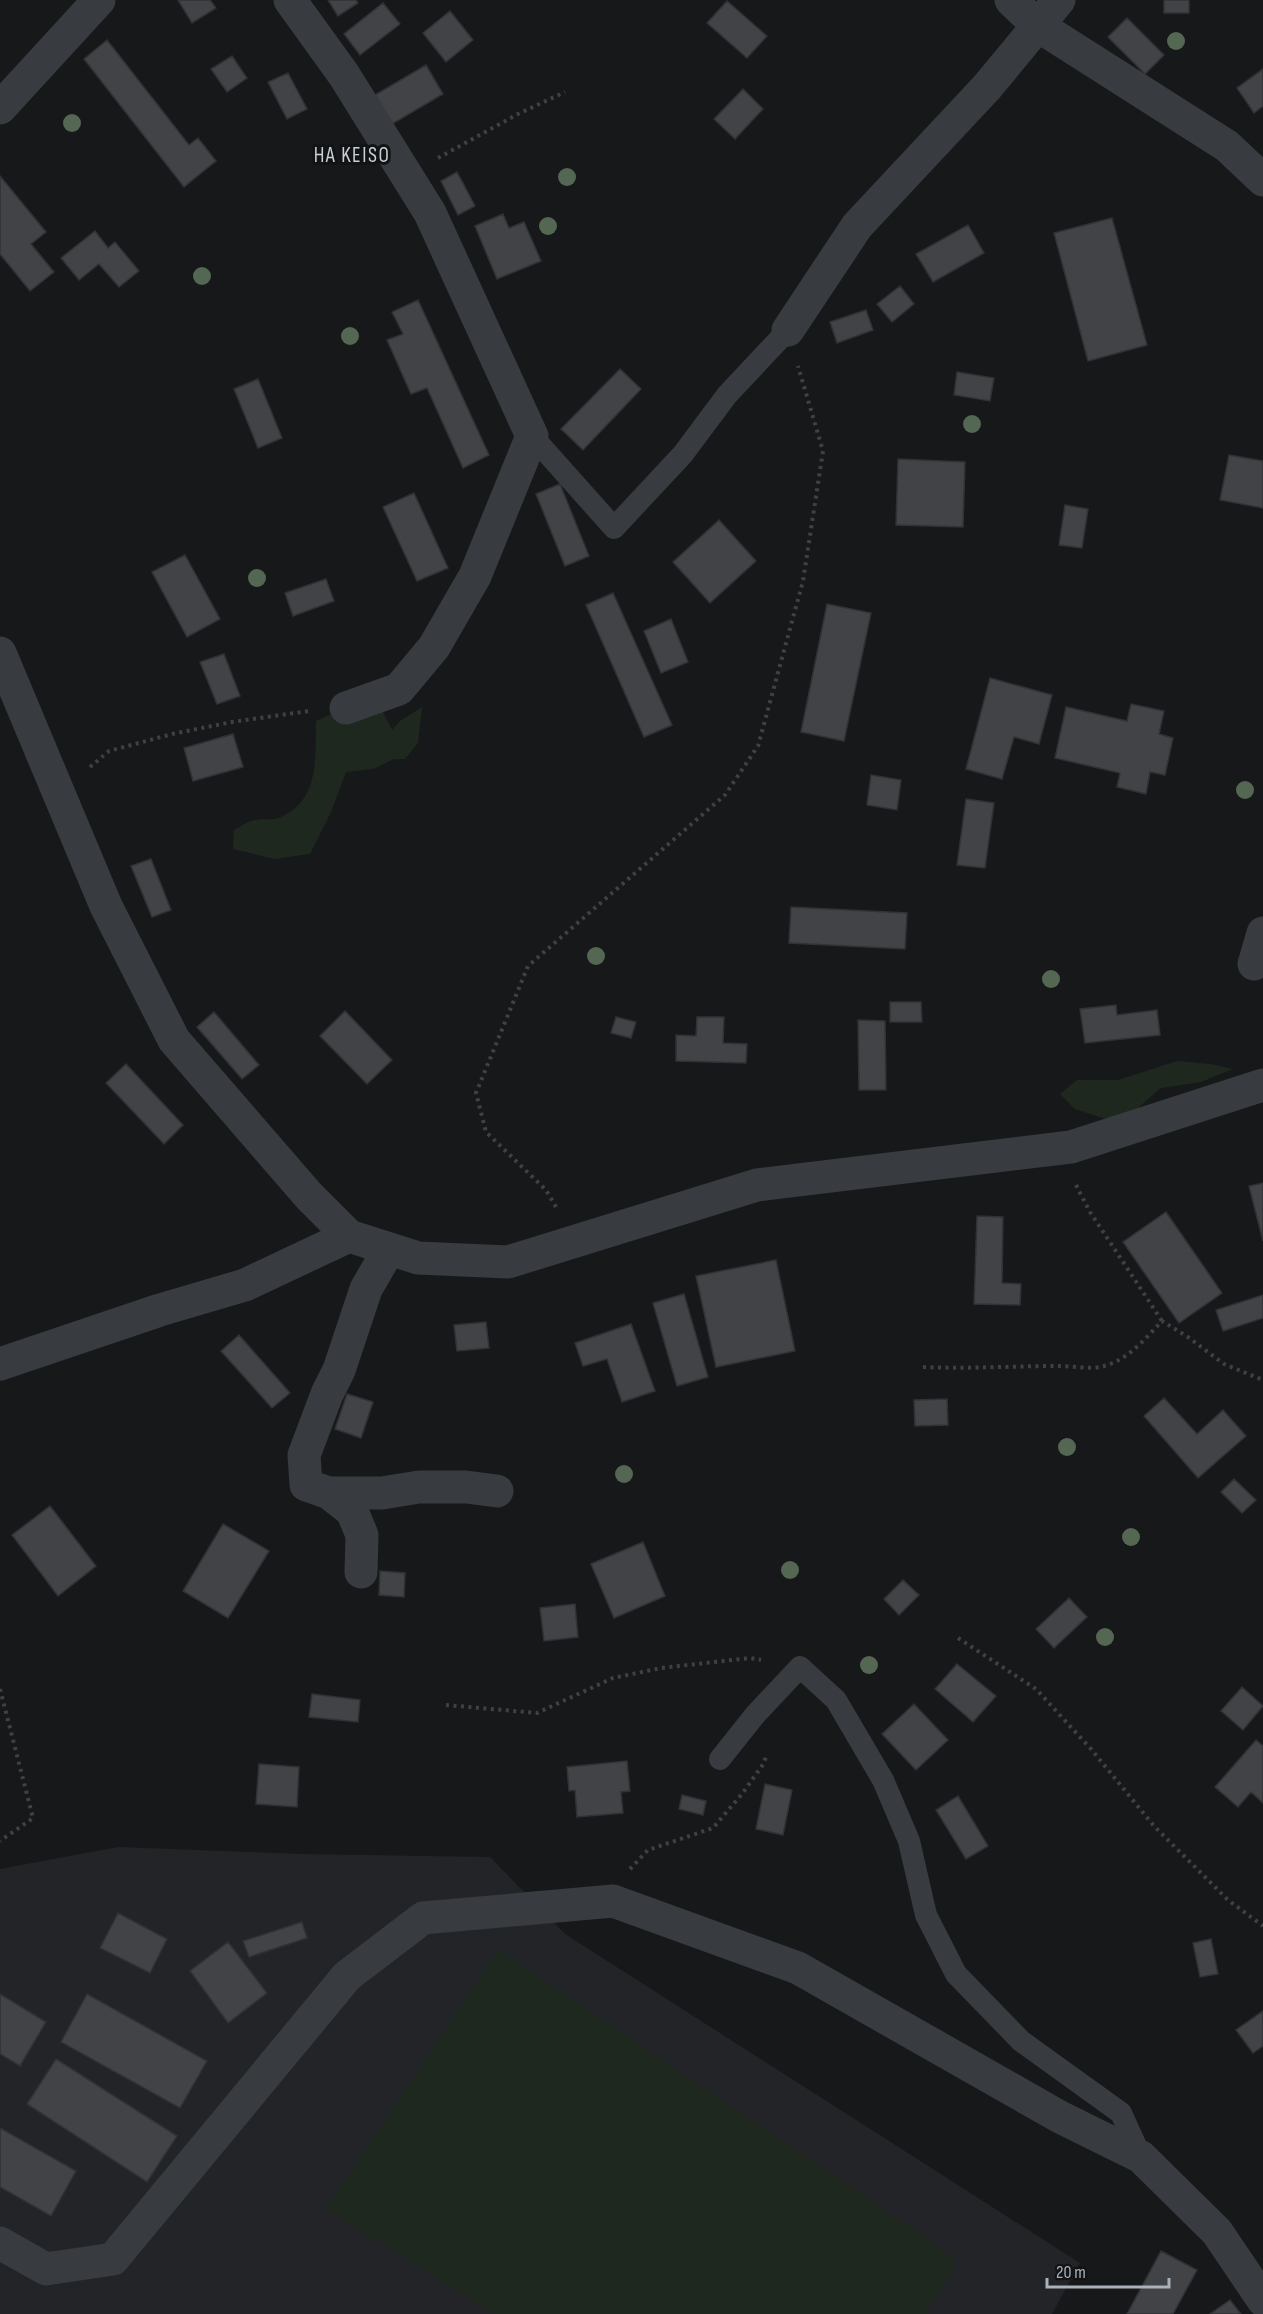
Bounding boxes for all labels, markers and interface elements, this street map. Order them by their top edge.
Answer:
district label: HA KEISO [314,143,390,168]
scale bar [1047,2251,1168,2289]
text: 20 m [1056,2262,1086,2283]

